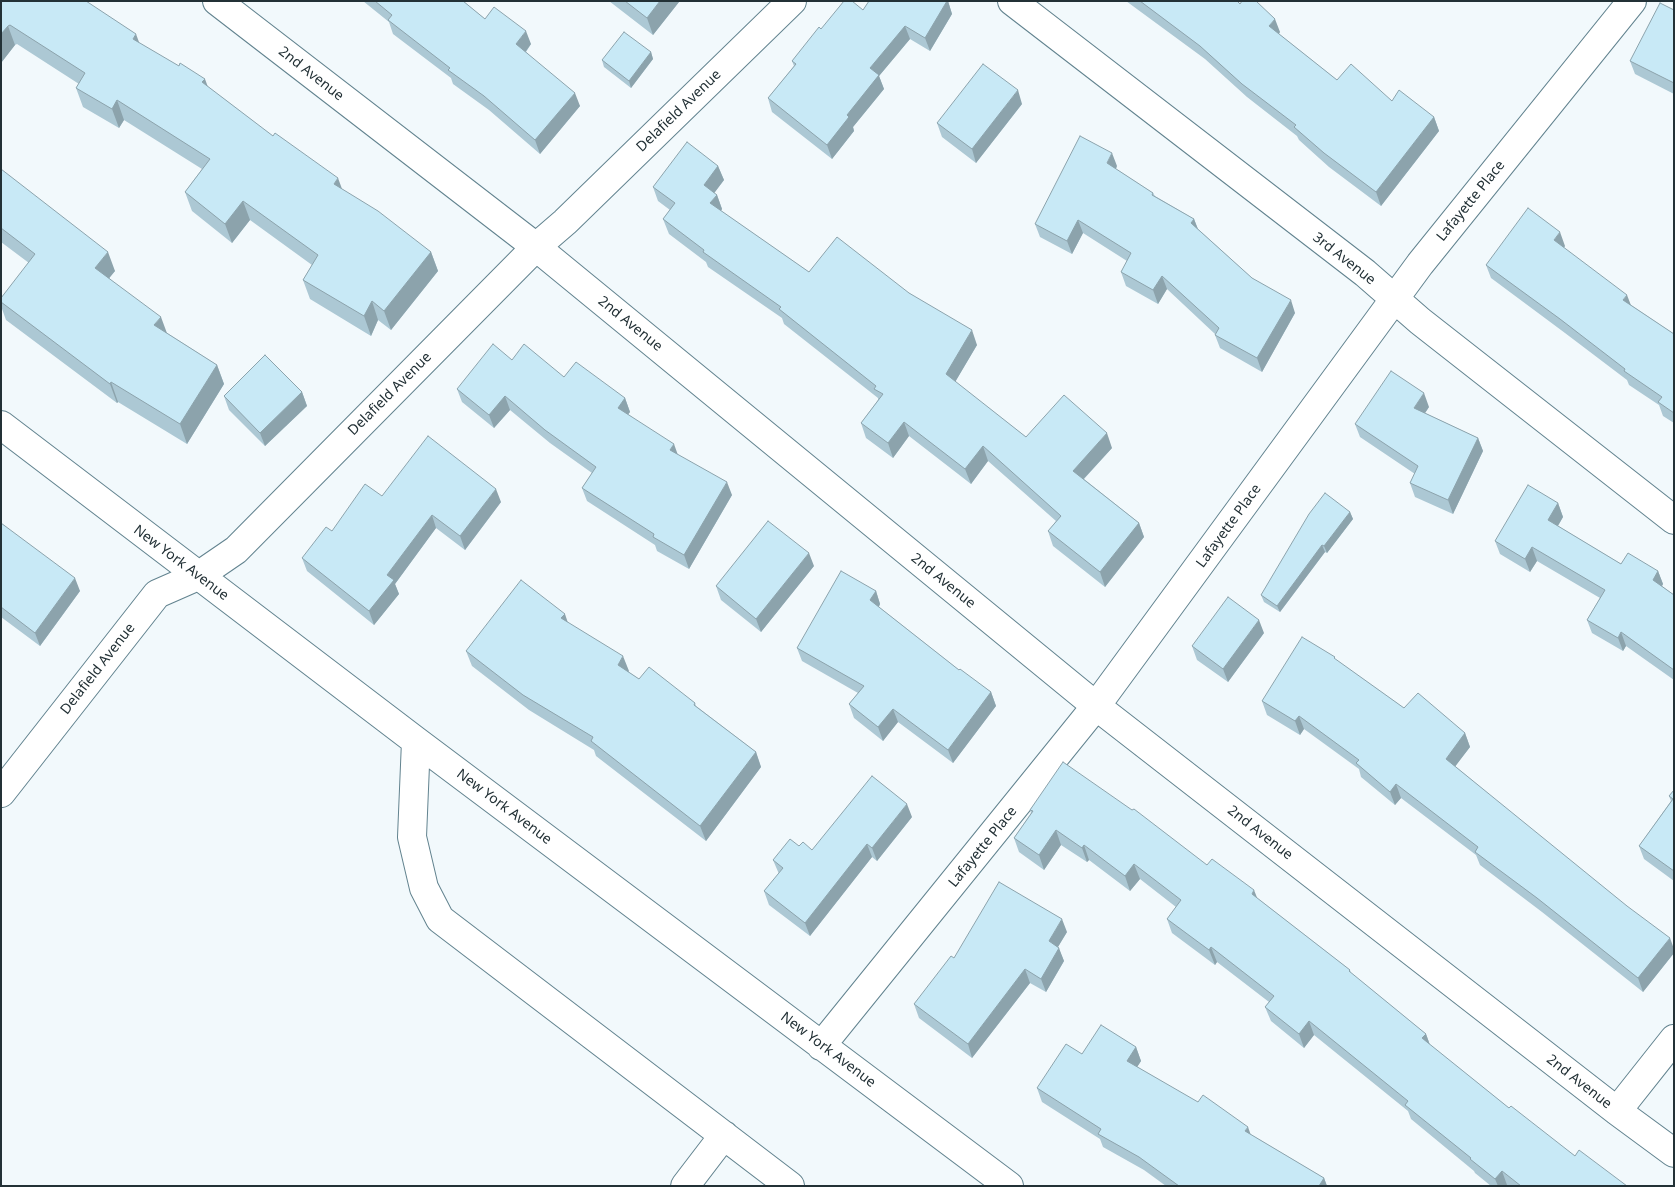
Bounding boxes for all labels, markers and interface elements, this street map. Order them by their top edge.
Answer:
street label: 2nd Avenue [275,43,347,105]
street label: Delafield Avenue [633,66,725,156]
street label: Lafayette Place [1433,157,1509,245]
street label: 3rd Avenue [1309,229,1379,289]
street label: 2nd Avenue [594,293,666,355]
street label: Delafield Avenue [345,349,435,439]
street label: Lafayette Place [1193,481,1265,571]
street label: New York Avenue [130,522,232,604]
street label: 2nd Avenue [907,550,979,612]
street label: Delafield Avenue [57,620,139,718]
street label: New York Avenue [453,766,555,848]
street label: 2nd Avenue [1224,802,1296,864]
street label: Lafayette Place [945,803,1021,891]
street label: New York Avenue [777,1009,879,1091]
street label: 2nd Avenue [1543,1051,1615,1113]

